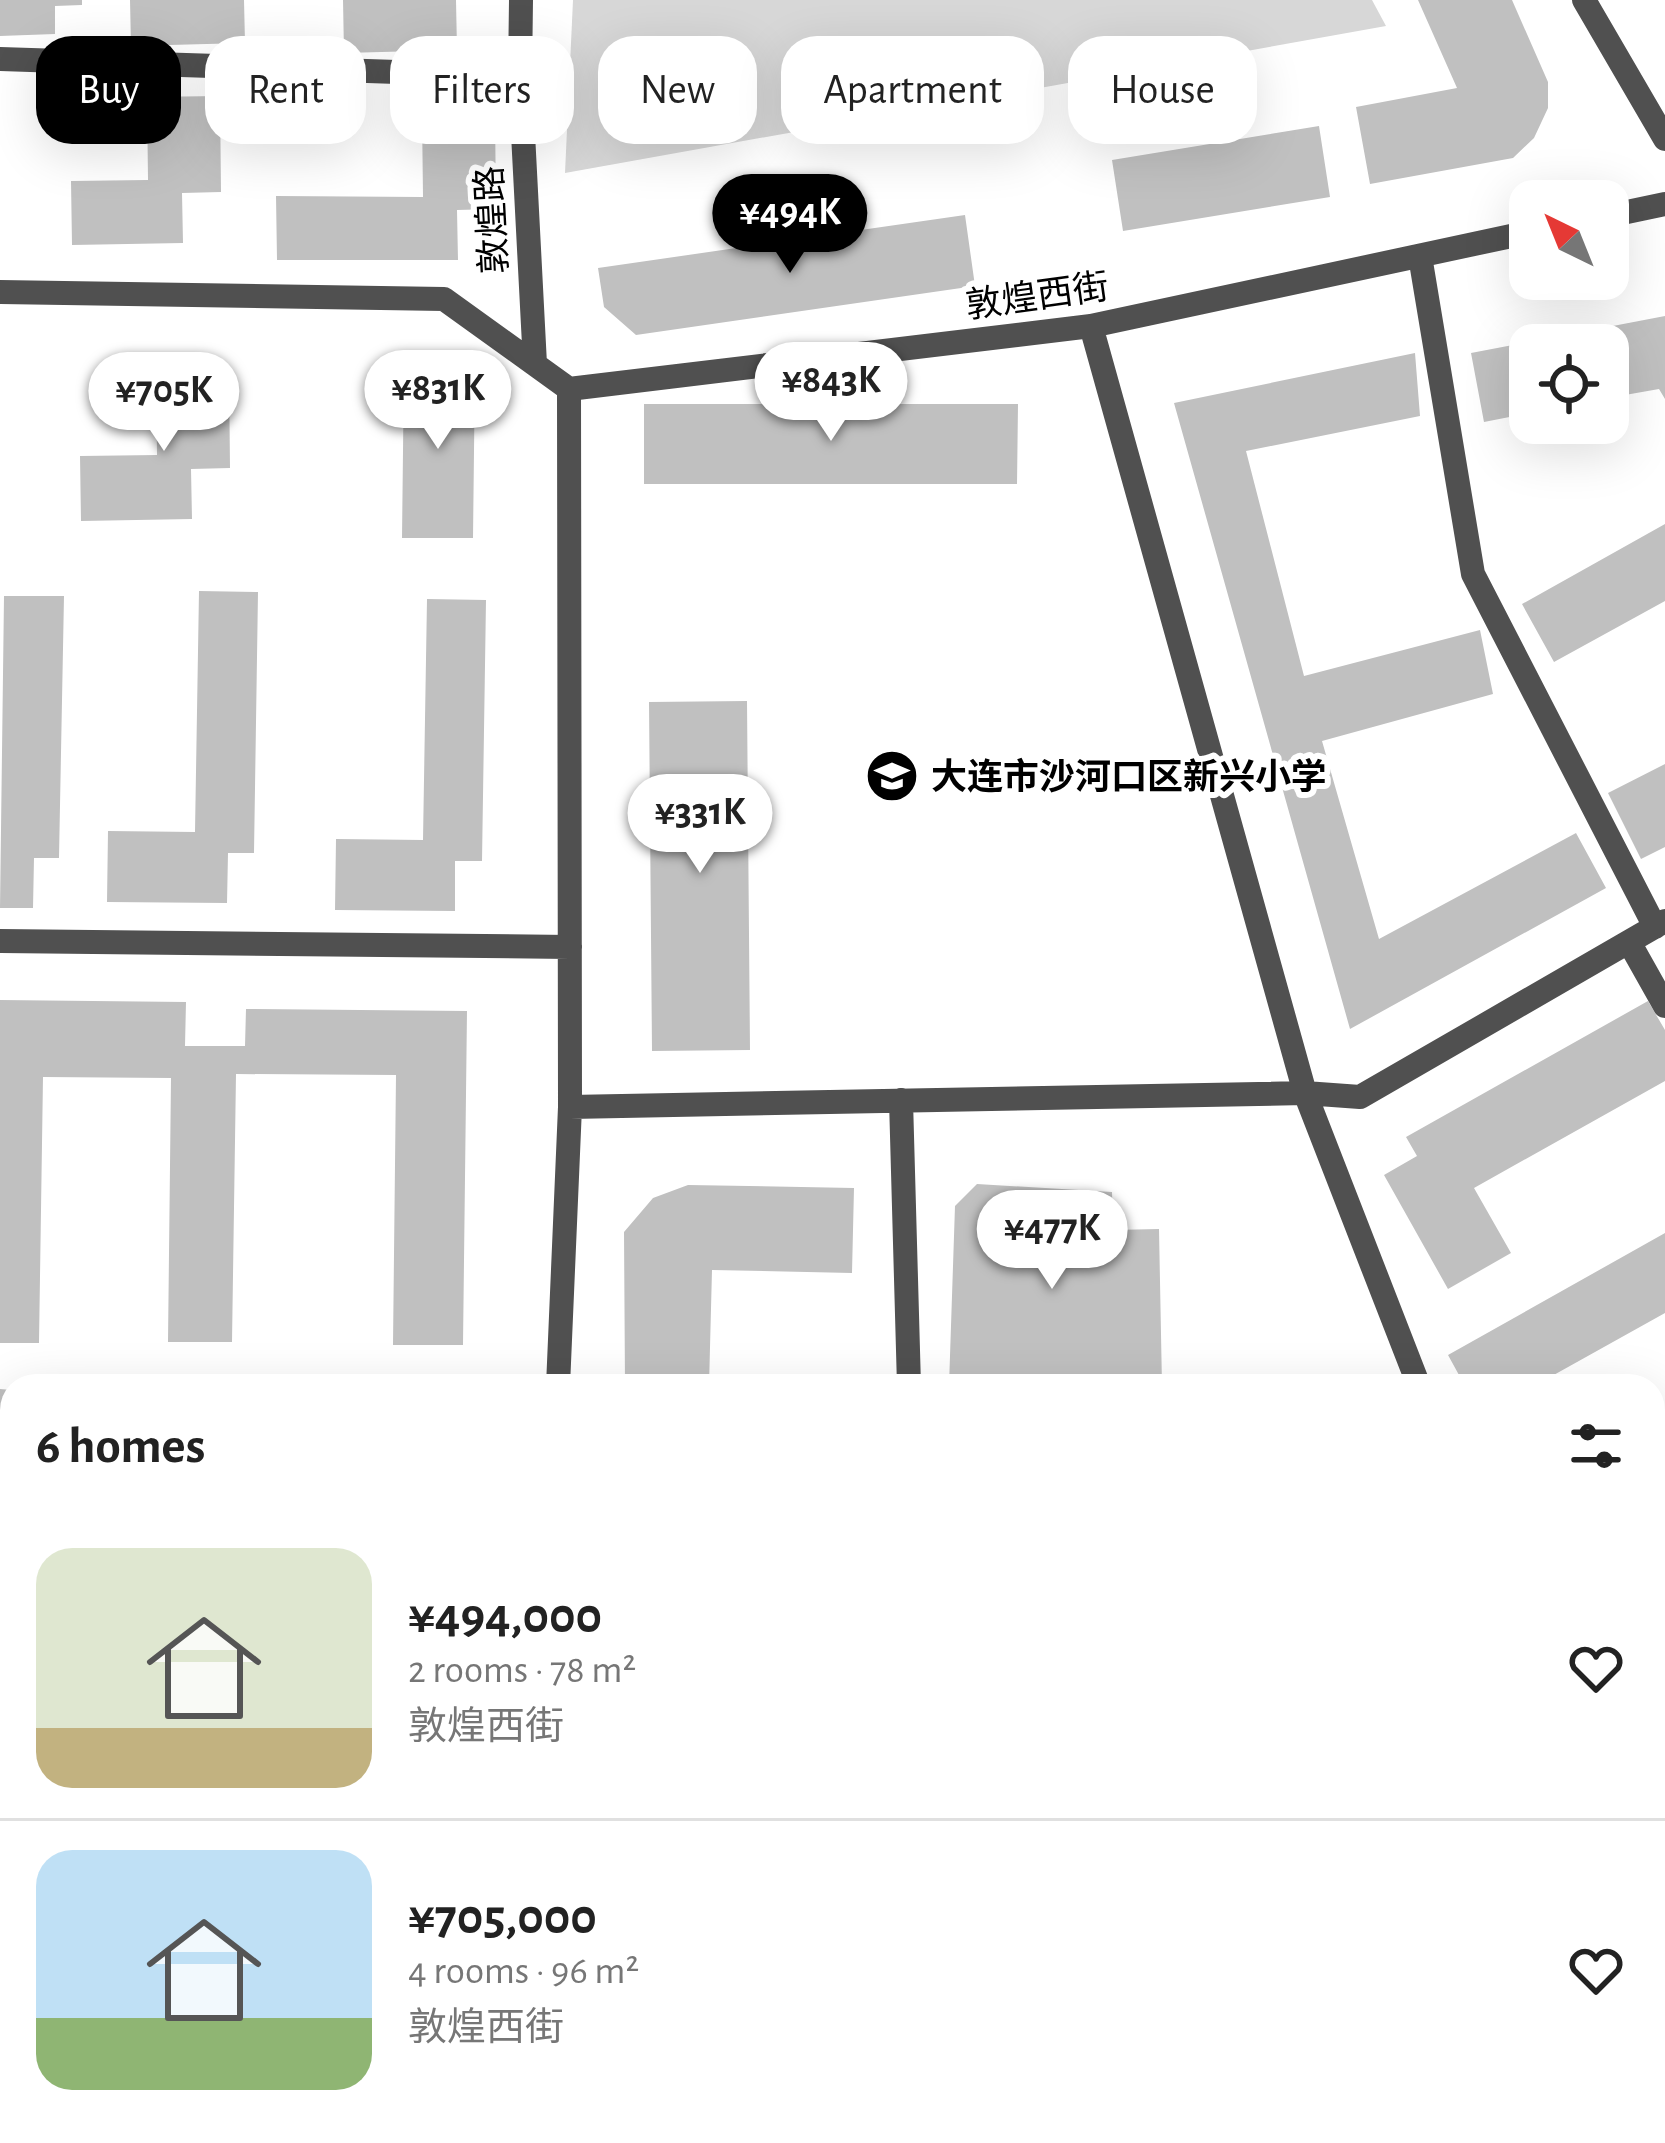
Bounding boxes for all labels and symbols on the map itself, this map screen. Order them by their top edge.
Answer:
street label: 敦煌路 [470,165,514,275]
pin: ¥494K [706,174,874,276]
north arrow [1509,180,1629,300]
street label: 敦煌西街 [963,267,1111,325]
pin: ¥843K [747,342,915,444]
pin: ¥831K [354,350,522,452]
pin: ¥705K [80,352,248,454]
school or university icon: 大连市沙河口区新兴小学 [864,748,920,804]
place label: 大连市沙河口区新兴小学 [931,757,1327,796]
pin: ¥331K [616,774,784,876]
pin: ¥477K [968,1190,1136,1292]

